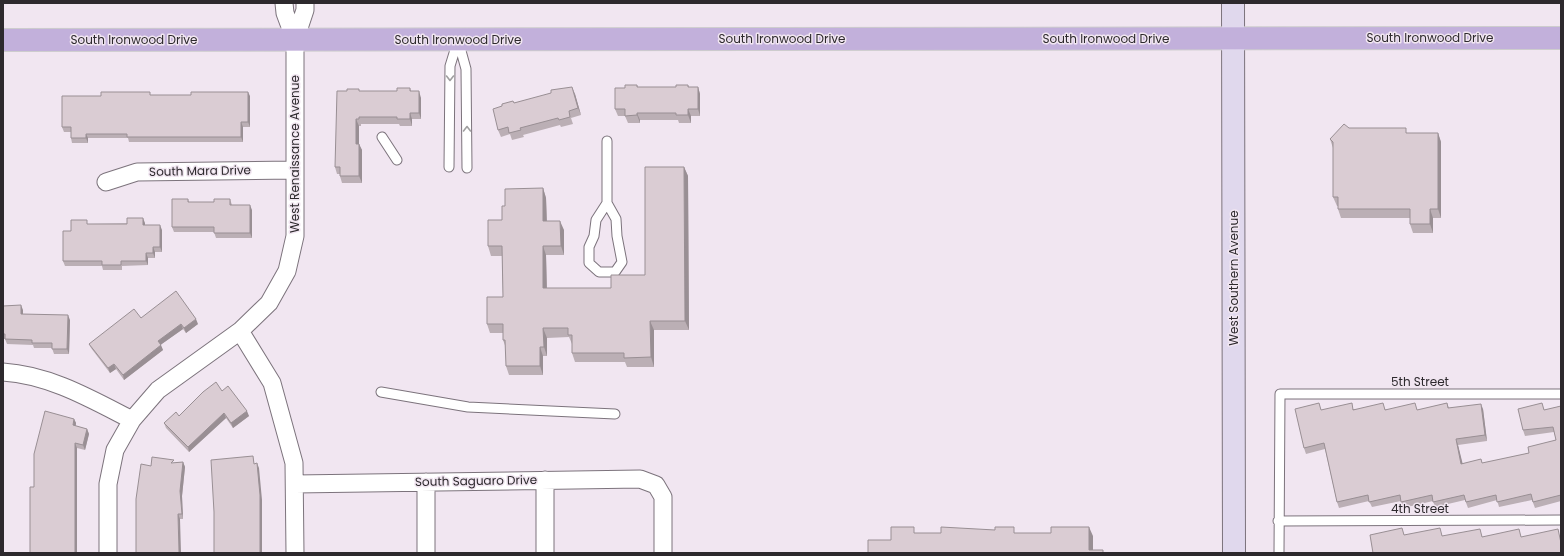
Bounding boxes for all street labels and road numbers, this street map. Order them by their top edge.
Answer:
street label: South Ironwood Drive [1366,29,1494,46]
street label: South Ironwood Drive [718,30,846,47]
street label: South Ironwood Drive [1042,30,1170,47]
street label: South Ironwood Drive [70,31,198,48]
street label: South Ironwood Drive [394,31,522,48]
street label: West Renaissance Avenue [286,75,303,233]
street label: South Mara Drive [149,161,251,180]
street label: West Southern Avenue [1225,210,1242,346]
street label: 5th Street [1391,373,1449,390]
street label: South Saguaro Drive [415,471,537,490]
street label: 4th Street [1391,500,1449,517]

